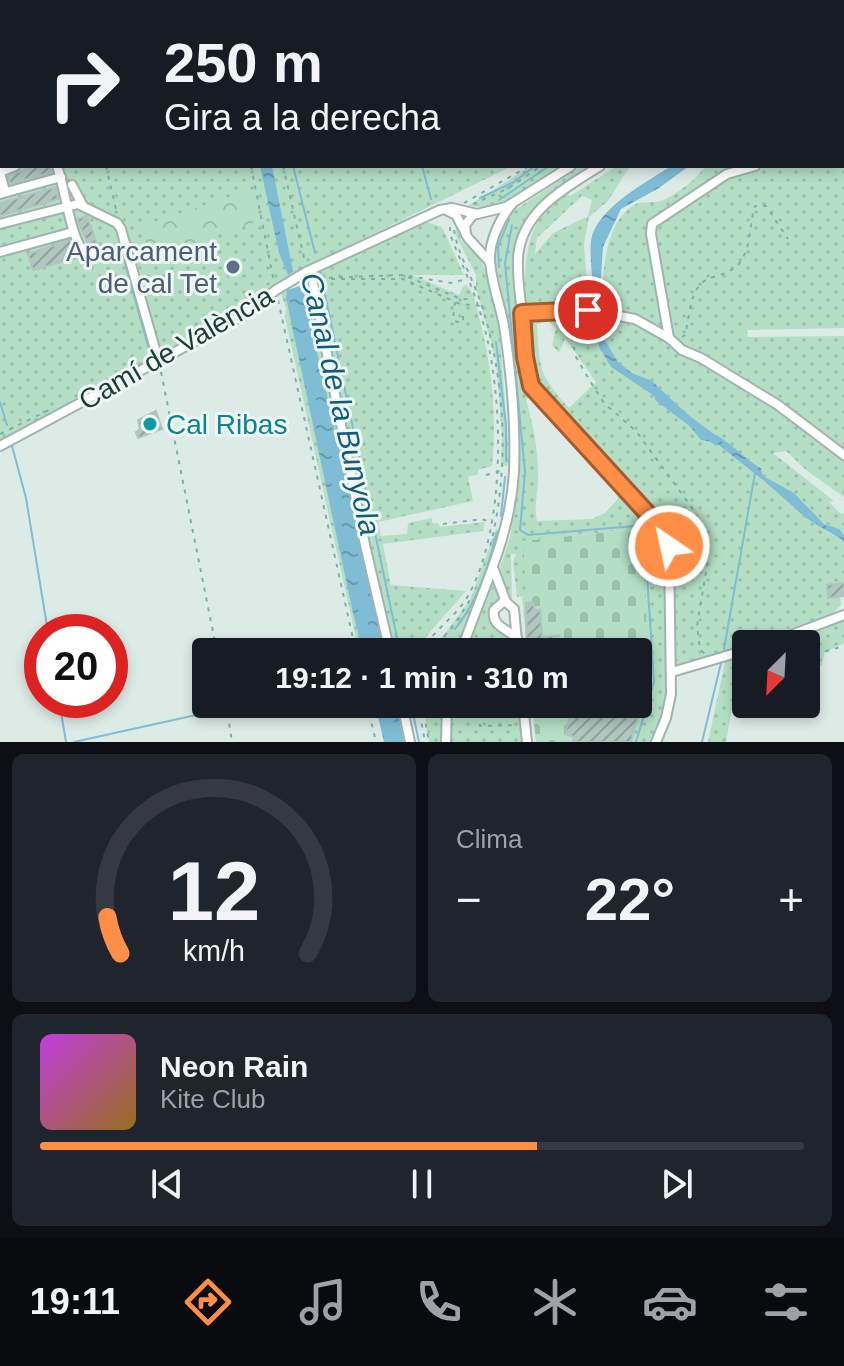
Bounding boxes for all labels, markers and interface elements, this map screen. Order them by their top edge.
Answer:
text: 250 m [164,31,323,94]
icon: right [32,32,136,136]
text: Gira a la derecha [164,97,440,138]
place label: Aparcament de cal Tet [66,236,217,299]
marker: Aparcament de cal Tet [224,258,242,276]
water label: Canal de la Bunyola [295,269,387,539]
pin [554,276,622,344]
street label: Camí de València [73,280,279,416]
icon: arrive [566,288,610,332]
place label: Cal Ribas [166,409,287,440]
marker: Cal Ribas [141,415,159,433]
position arrow [627,504,711,588]
speed limit sign: 20 [24,614,128,718]
north arrow [732,630,820,718]
map controls [732,630,820,718]
text: 19:12 · 1 min · 310 m [275,661,569,694]
text: Clima [456,824,522,854]
text: 12 [168,845,260,938]
text: 22° [585,866,675,933]
text: − [456,875,482,924]
text: + [778,875,804,924]
text: km/h [183,935,245,967]
text: Neon Rain [160,1050,308,1083]
text: Kite Club [160,1084,266,1114]
icon: previous [145,1162,189,1206]
icon: pause [400,1162,444,1206]
icon: next [655,1162,699,1206]
icon: directions [180,1274,236,1330]
icon: music [295,1274,351,1330]
icon: phone [411,1274,467,1330]
icon: climate [527,1274,583,1330]
icon: car [642,1274,698,1330]
icon: filters [758,1274,814,1330]
text: 19:11 [30,1281,120,1322]

